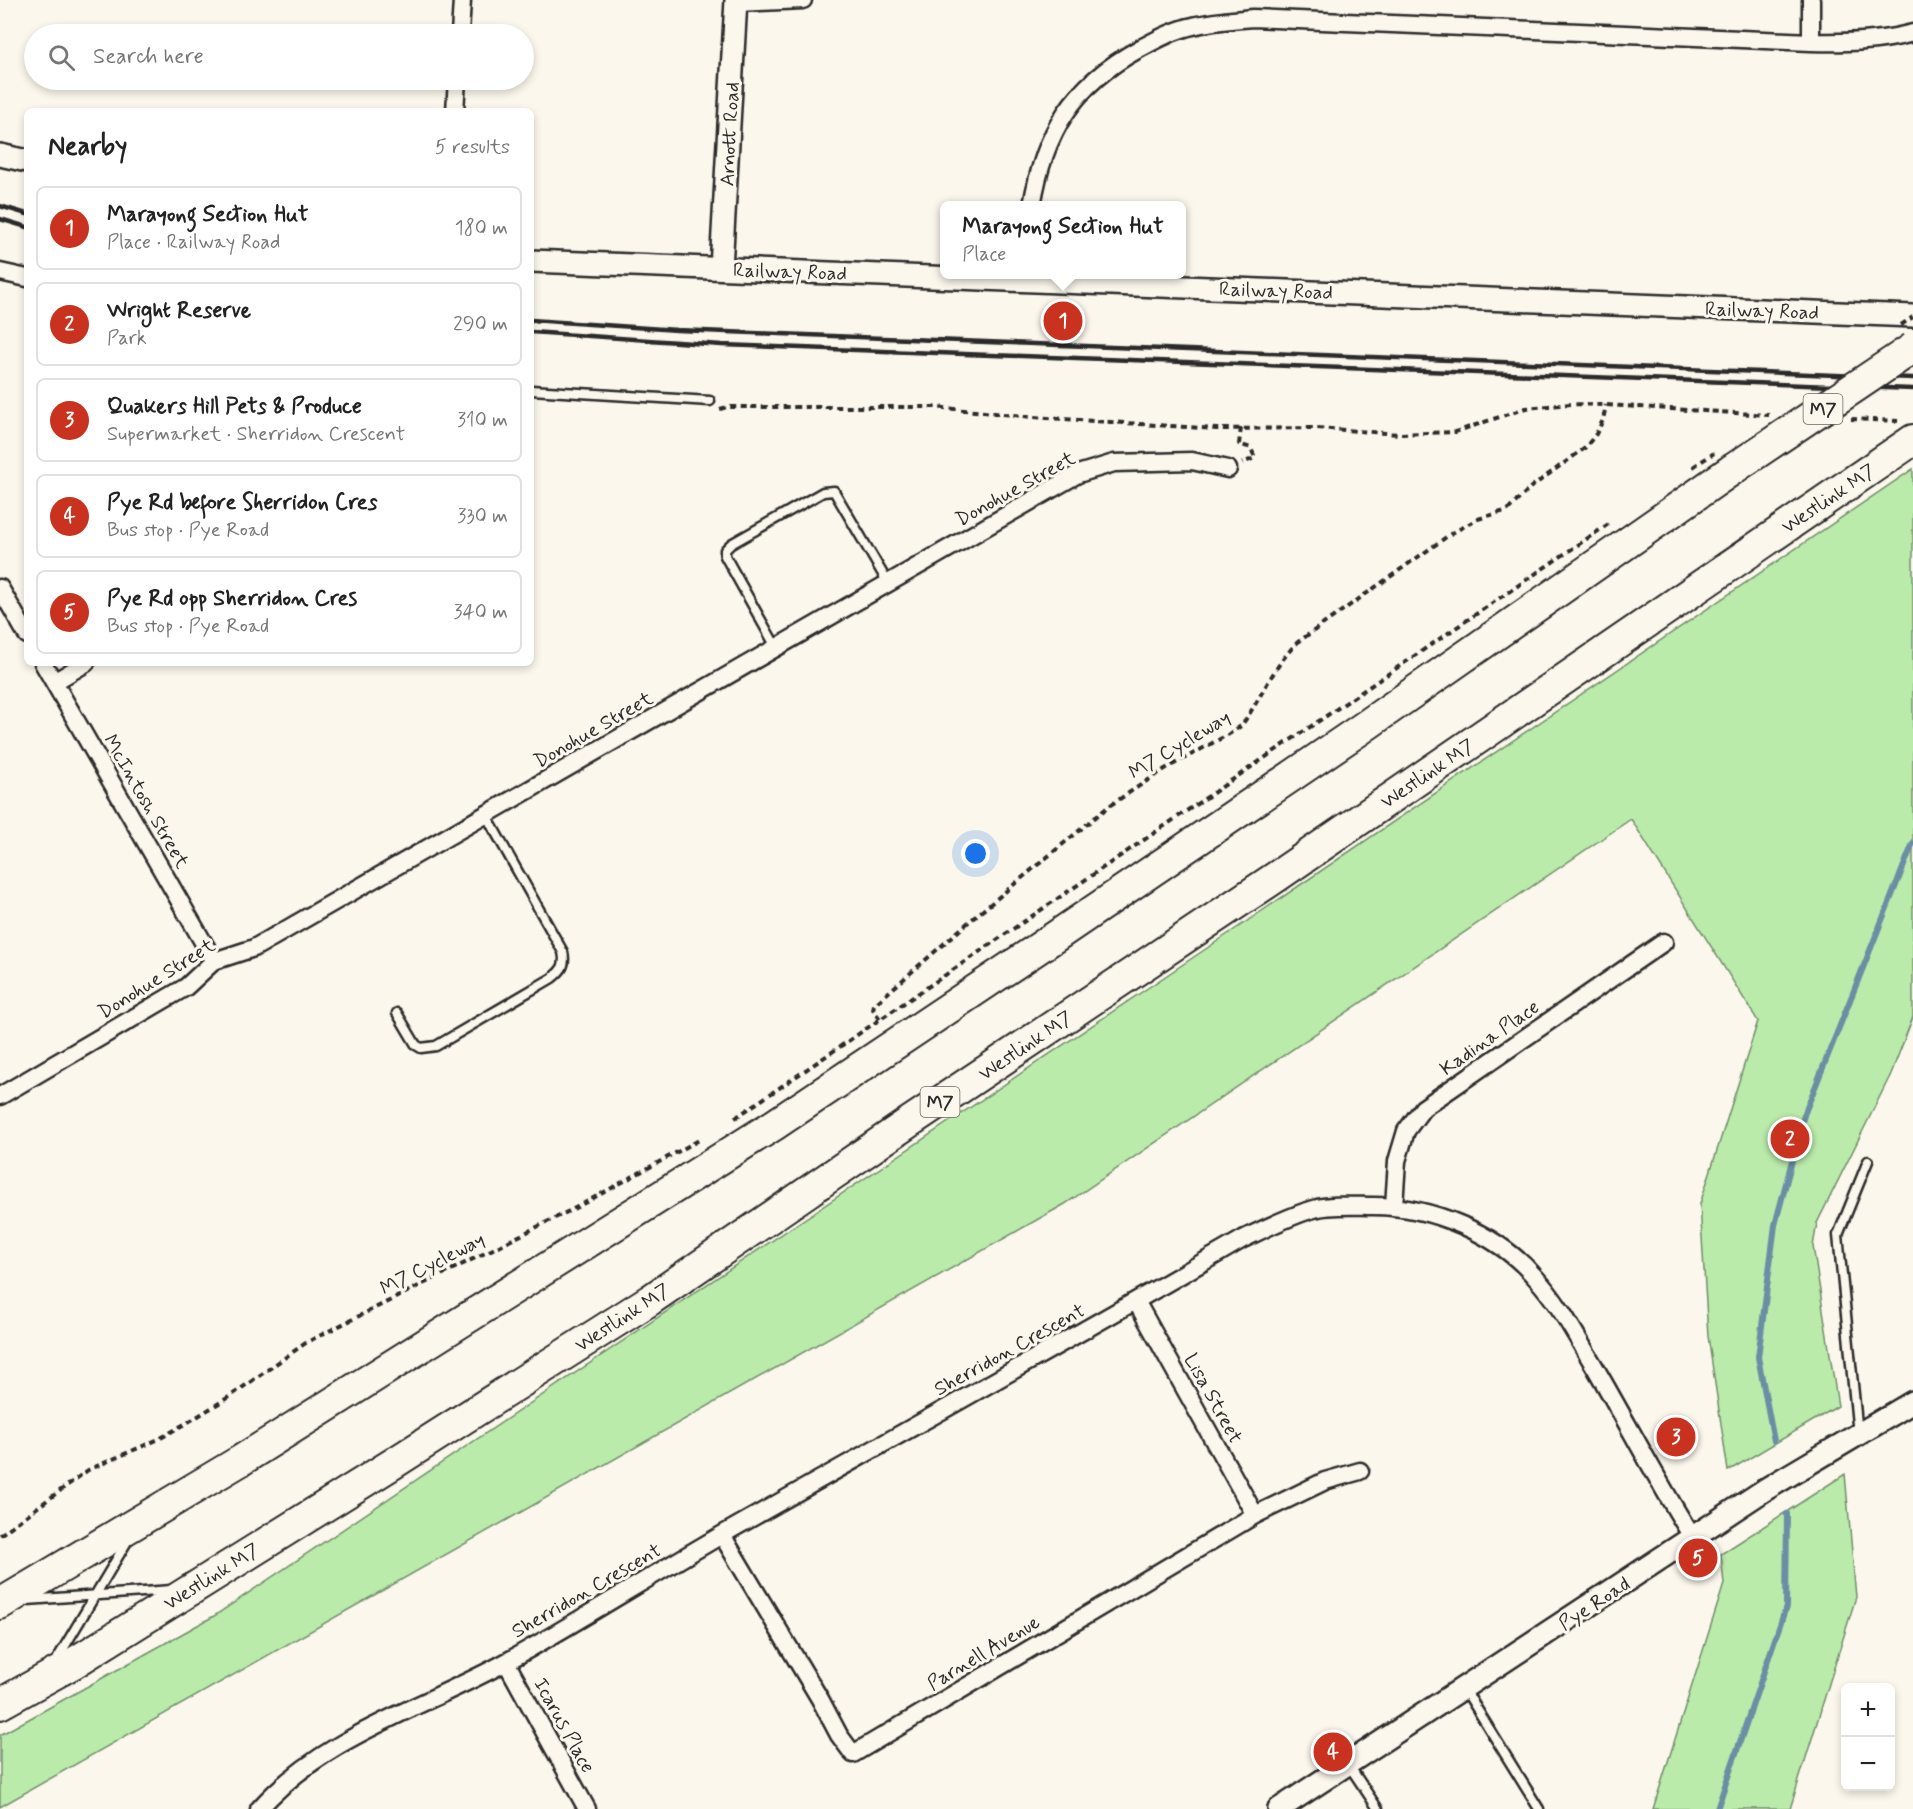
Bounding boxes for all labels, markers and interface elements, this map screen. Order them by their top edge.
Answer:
search box [24,24,534,90]
icon: search [45,41,78,74]
text: Search here [93,43,204,71]
street label: Arnott Road [714,81,747,187]
text: Nearby [48,130,127,164]
text: 5 results [435,134,510,161]
text: Marayong Section Hut [107,201,308,229]
popup [940,201,1186,279]
text: Marayong Section Hut [962,213,1164,241]
text: 1 [65,215,74,242]
text: 180 m [455,215,508,242]
text: Place · Railway Road [107,229,280,256]
text: Place [962,241,1006,268]
street label: Railway Road [732,257,847,288]
street label: Railway Road [1218,276,1333,307]
street label: Railway Road [1704,296,1819,327]
text: Wright Reserve [107,297,251,325]
pin: 1 [1044,298,1082,344]
text: 2 [65,311,74,338]
text: 290 m [453,311,508,338]
text: Park [107,325,147,352]
text: Quakers Hill Pets & Produce [107,393,362,421]
road number: M7 [1804,394,1842,424]
text: 3 [65,407,74,434]
text: 310 m [457,407,508,434]
text: Supermarket · Sherridon Crescent [107,421,405,448]
street label: Donohue Street [951,445,1081,533]
street label: Westlink M7 [1777,458,1881,541]
text: Pye Rd before Sherridon Cres [107,489,377,517]
text: 4 [64,503,75,530]
text: 330 m [457,503,508,530]
text: Bus stop · Pye Road [107,517,269,544]
text: Pye Rd opp Sherridon Cres [107,585,357,613]
text: 5 [64,599,76,626]
text: 340 m [453,599,508,626]
text: Bus stop · Pye Road [107,613,269,640]
street label: Donohue Street [529,685,658,775]
street label: M7 Cycleway [1124,704,1236,786]
street label: McIntosh Street [96,730,195,874]
street label: Westlink M7 [1376,733,1480,816]
your location [961,839,990,868]
street label: Donohue Street [93,932,221,1026]
street label: Kadina Place [1435,994,1545,1082]
street label: Westlink M7 [974,1005,1078,1088]
road number: M7 [920,1087,960,1117]
pin: 2 [1770,1116,1810,1162]
street label: M7 Cycleway [376,1226,490,1302]
street label: Westlink M7 [570,1278,675,1359]
street label: Sherridon Crescent [929,1298,1090,1403]
street label: Lisa Street [1177,1349,1249,1449]
pin: 3 [1656,1414,1696,1460]
pin: 5 [1678,1536,1718,1580]
street label: Westlink M7 [159,1537,265,1617]
street label: Sherridon Crescent [507,1537,667,1645]
street label: Pye Road [1554,1571,1636,1637]
street label: Parnell Avenue [922,1609,1045,1698]
street label: Icarus Place [526,1673,601,1778]
map controls [1841,1683,1895,1791]
button: + [1841,1683,1895,1737]
pin: 4 [1314,1730,1352,1774]
button: − [1841,1737,1895,1791]

